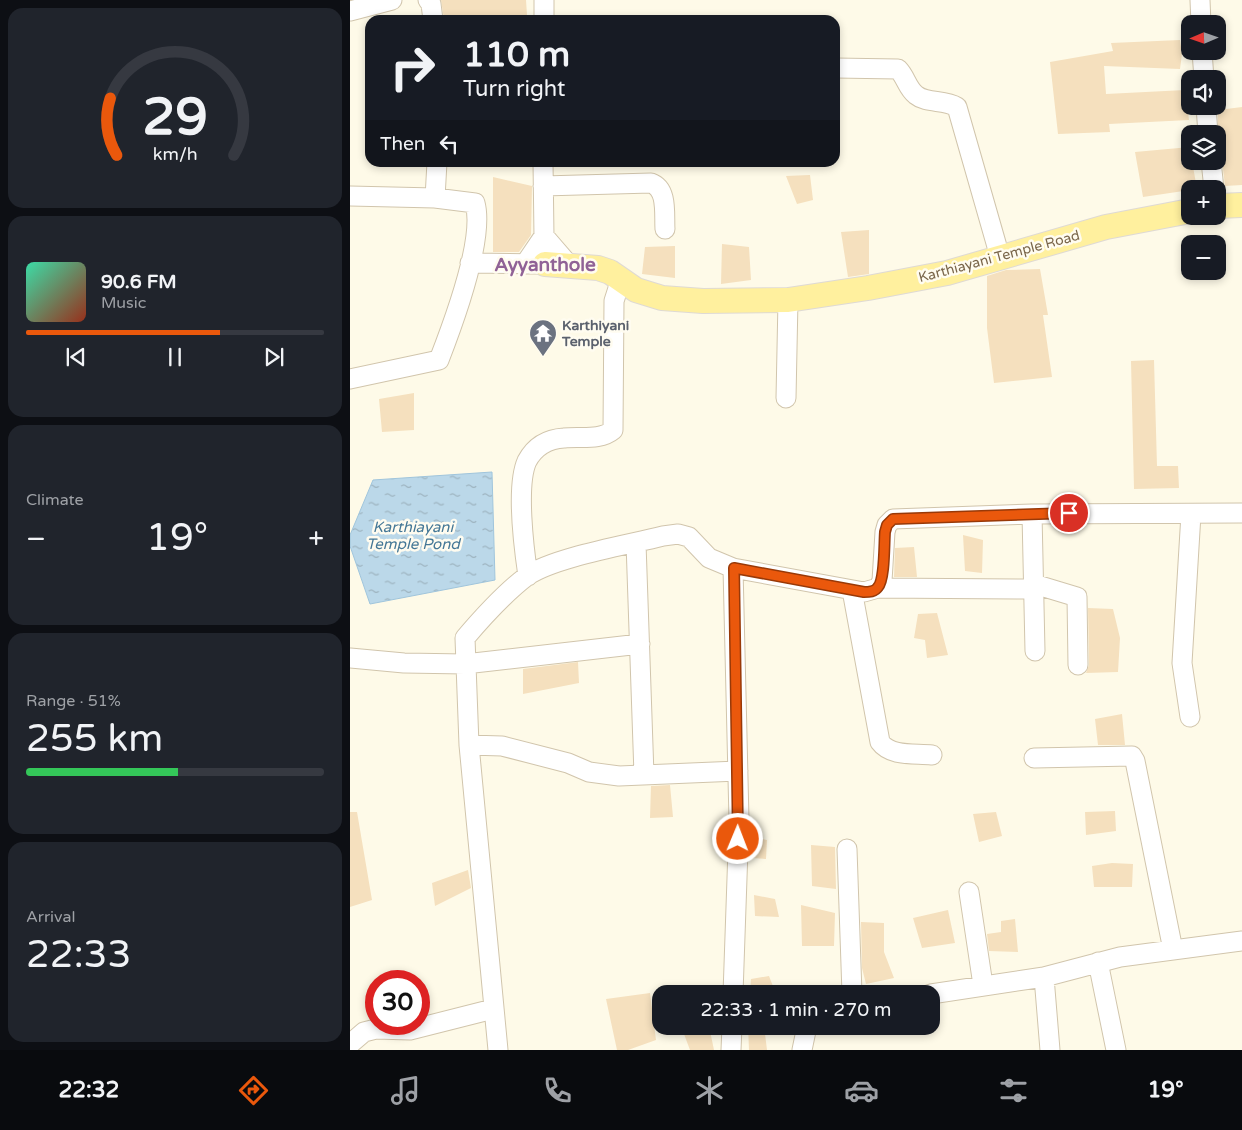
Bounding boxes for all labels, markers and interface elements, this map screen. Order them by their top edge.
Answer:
north arrow [1181,15,1226,60]
map controls [1181,15,1226,280]
text: 110 m [463,34,570,76]
icon: right [380,35,445,100]
button: sound [1181,70,1226,115]
text: Turn right [463,76,565,102]
text: 29 [142,86,208,149]
button: layers [1181,125,1226,170]
icon: left [435,130,463,158]
text: Then [380,133,425,155]
text: km/h [153,144,197,165]
button: + [1181,180,1226,225]
street label: Karthiayani Temple Road [917,227,1082,286]
button: − [1181,235,1226,280]
district label: Ayyanthole [494,254,596,277]
text: 90.6 FM [101,271,177,293]
text: Music [101,293,146,313]
place label: Karthiyani Temple [561,317,629,350]
temple icon: Karthiyani Temple [528,318,558,357]
icon: previous [62,343,90,371]
icon: pause [161,343,189,371]
icon: next [260,343,288,371]
text: Climate [26,490,84,510]
pin [1048,492,1090,534]
icon: arrive [1055,499,1083,527]
text: 19° [146,515,208,561]
water label: Karthiayani Temple Pond [366,518,461,553]
text: − [26,522,46,556]
text: + [308,522,324,556]
text: Range · 51% [26,691,121,711]
text: 255 km [26,716,163,762]
position arrow [711,812,763,864]
text: Arrival [26,907,75,927]
text: 22:33 [26,932,131,978]
speed limit sign: 30 [365,970,430,1035]
text: 22:33 · 1 min · 270 m [700,999,892,1021]
icon: directions [236,1073,271,1108]
icon: music [388,1073,423,1108]
icon: phone [540,1073,575,1108]
icon: climate [692,1073,727,1108]
icon: car [844,1073,879,1108]
icon: filters [996,1073,1031,1108]
text: 22:32 [58,1077,119,1103]
text: 19° [1148,1077,1184,1103]

